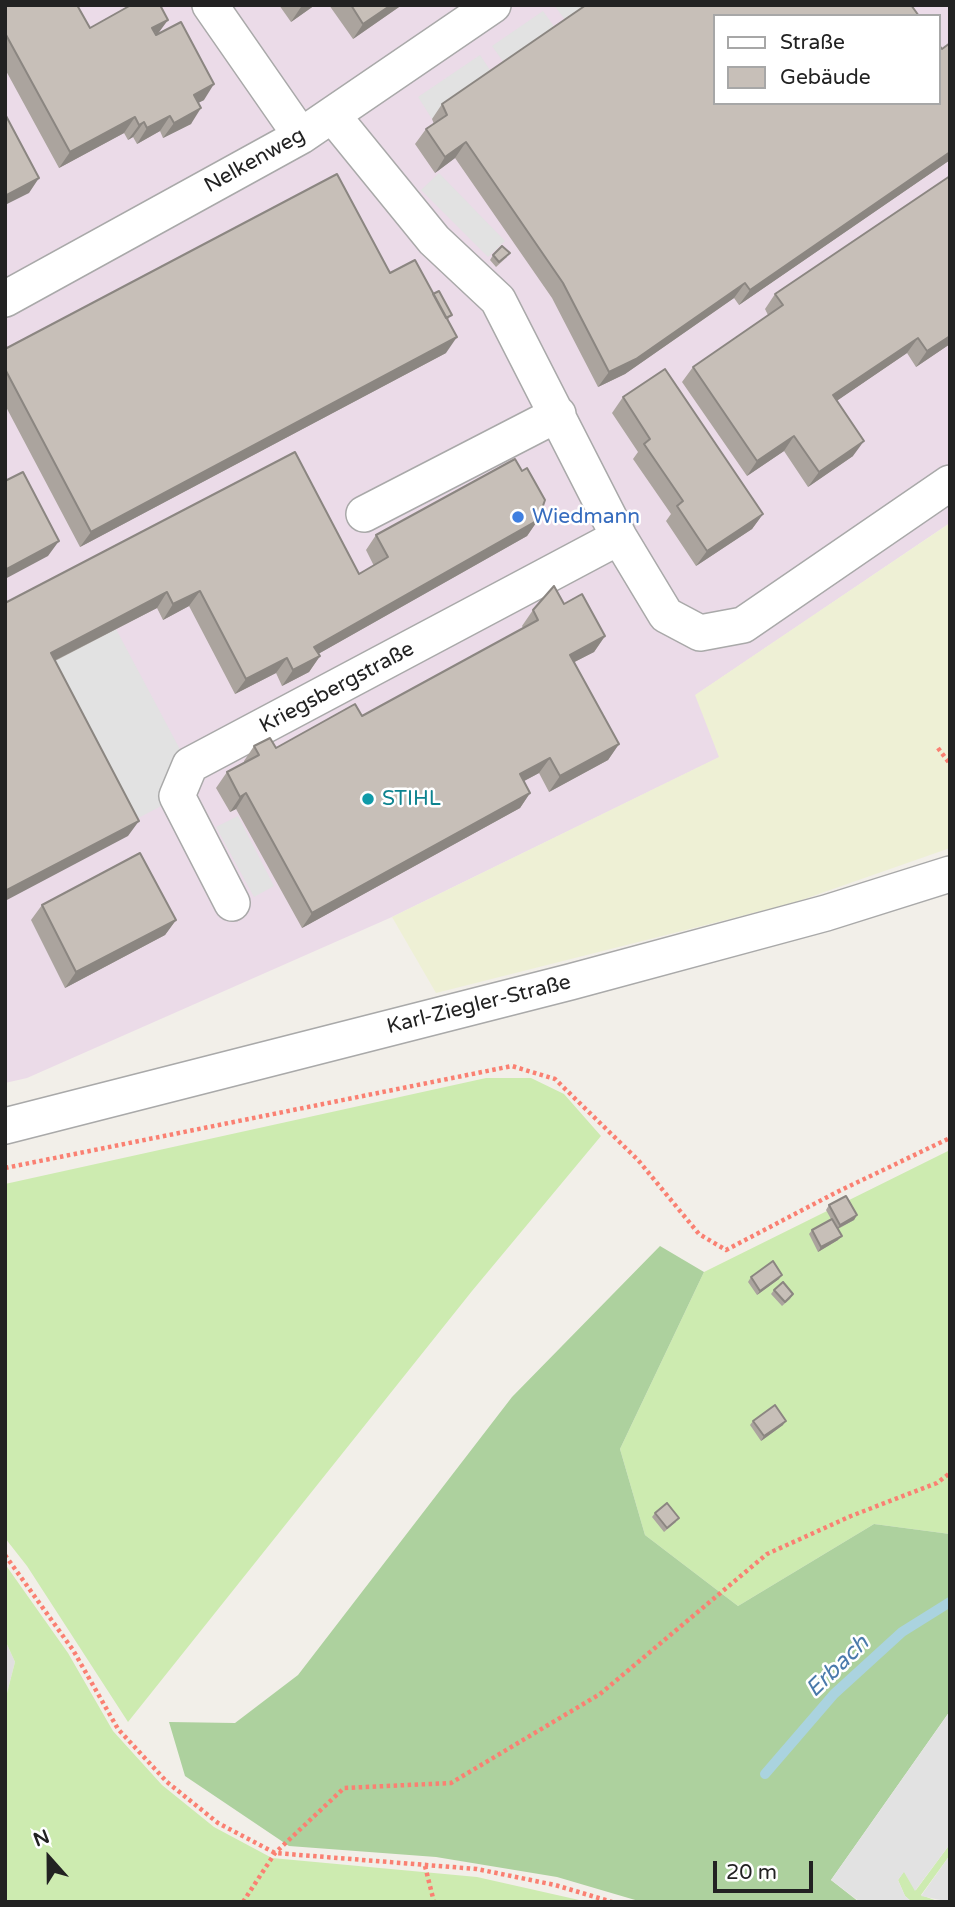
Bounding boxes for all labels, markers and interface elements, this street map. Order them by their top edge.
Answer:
legend [713,14,941,105]
text: Straße [780,30,845,55]
text: Gebäude [780,65,871,90]
street label: Nelkenweg [200,123,310,199]
place label: Wiedmann [532,504,640,530]
marker: Wiedmann [510,509,526,525]
street label: Kriegsbergstraße [256,637,418,739]
place label: STIHL [382,786,441,812]
marker: STIHL [360,791,376,807]
street label: Karl-Ziegler-Straße [384,970,574,1040]
water label: Erbach [801,1630,875,1704]
north arrow [14,1823,84,1893]
text: N [30,1825,53,1851]
scale bar [717,1848,817,1892]
text: 20 m [726,1860,777,1885]

